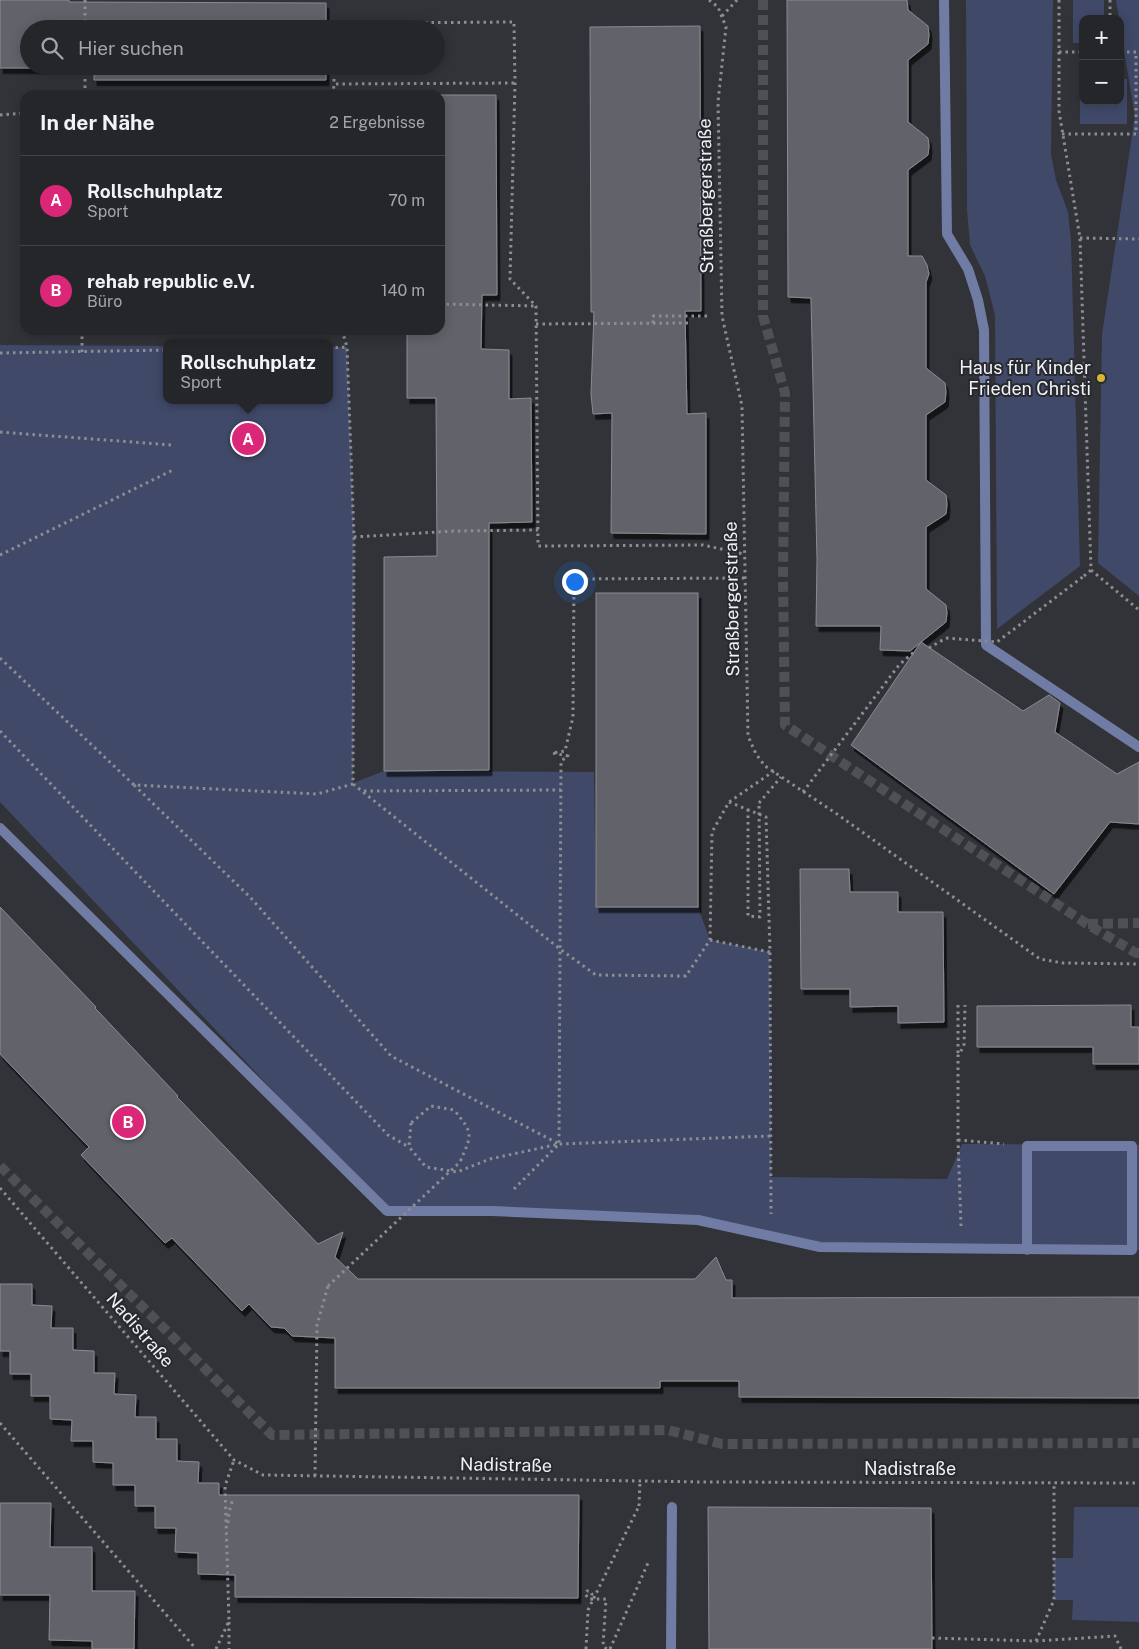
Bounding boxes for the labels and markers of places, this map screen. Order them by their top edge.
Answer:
place label: Haus für Kinder Frieden Christi [959,357,1091,399]
marker: Haus für Kinder Frieden Christi [1095,372,1107,384]
pin: A [232,420,264,458]
pin: B [112,1103,144,1141]

